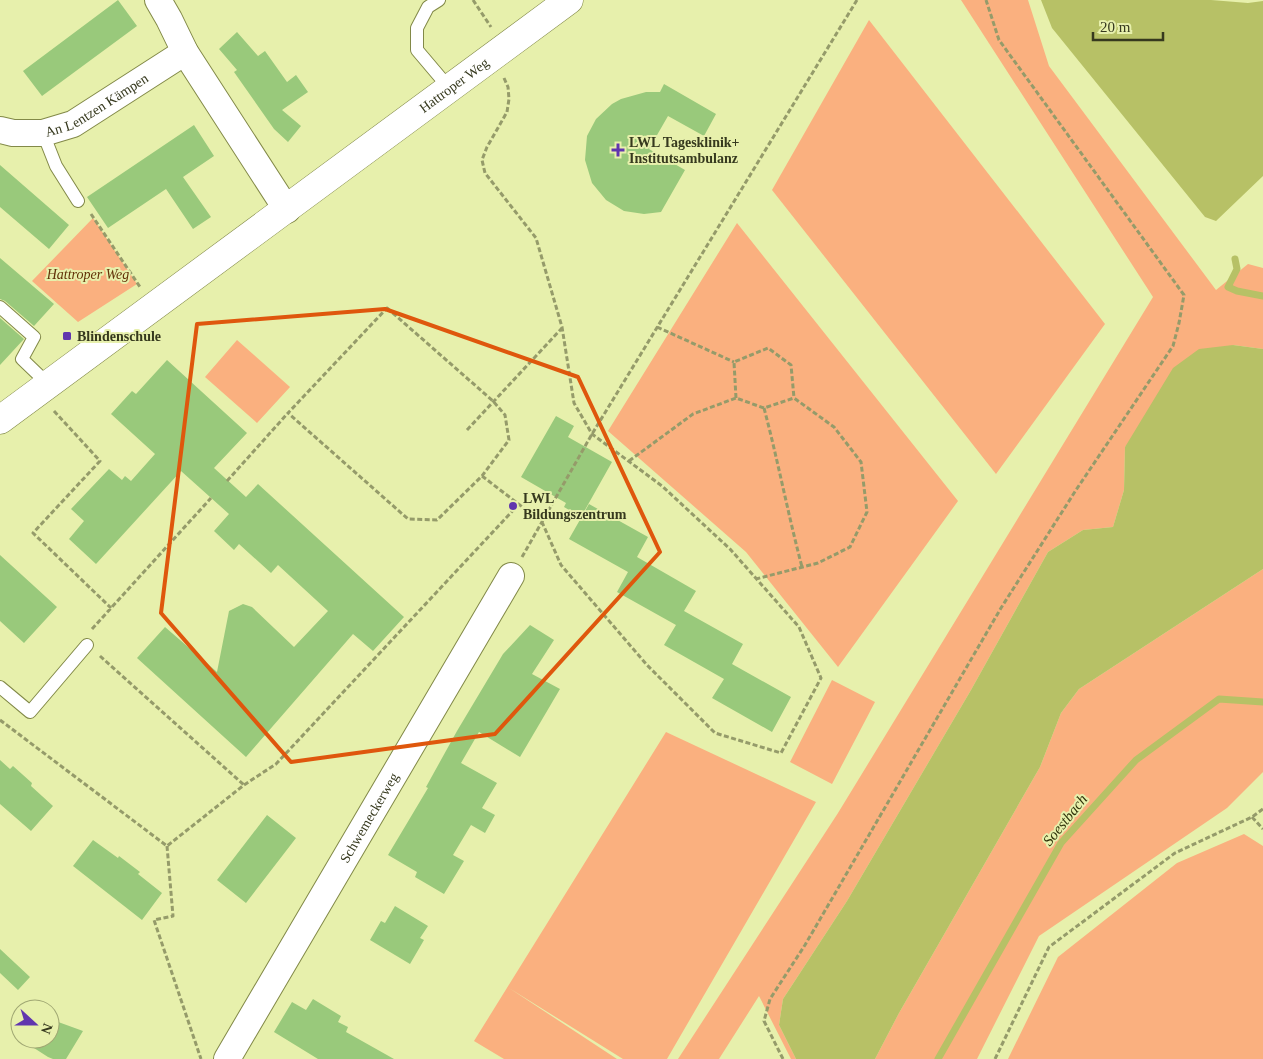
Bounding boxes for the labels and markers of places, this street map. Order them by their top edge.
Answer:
place label: LWL Tagesklinik+ Institutsambulanz [629,135,740,166]
marker: LWL Tagesklinik+ Institutsambulanz [611,143,625,157]
place label: Blindenschule [77,329,161,344]
marker: Blindenschule [61,330,73,342]
place label: LWL Bildungszentrum [523,491,627,522]
marker: LWL Bildungszentrum [507,500,519,512]

